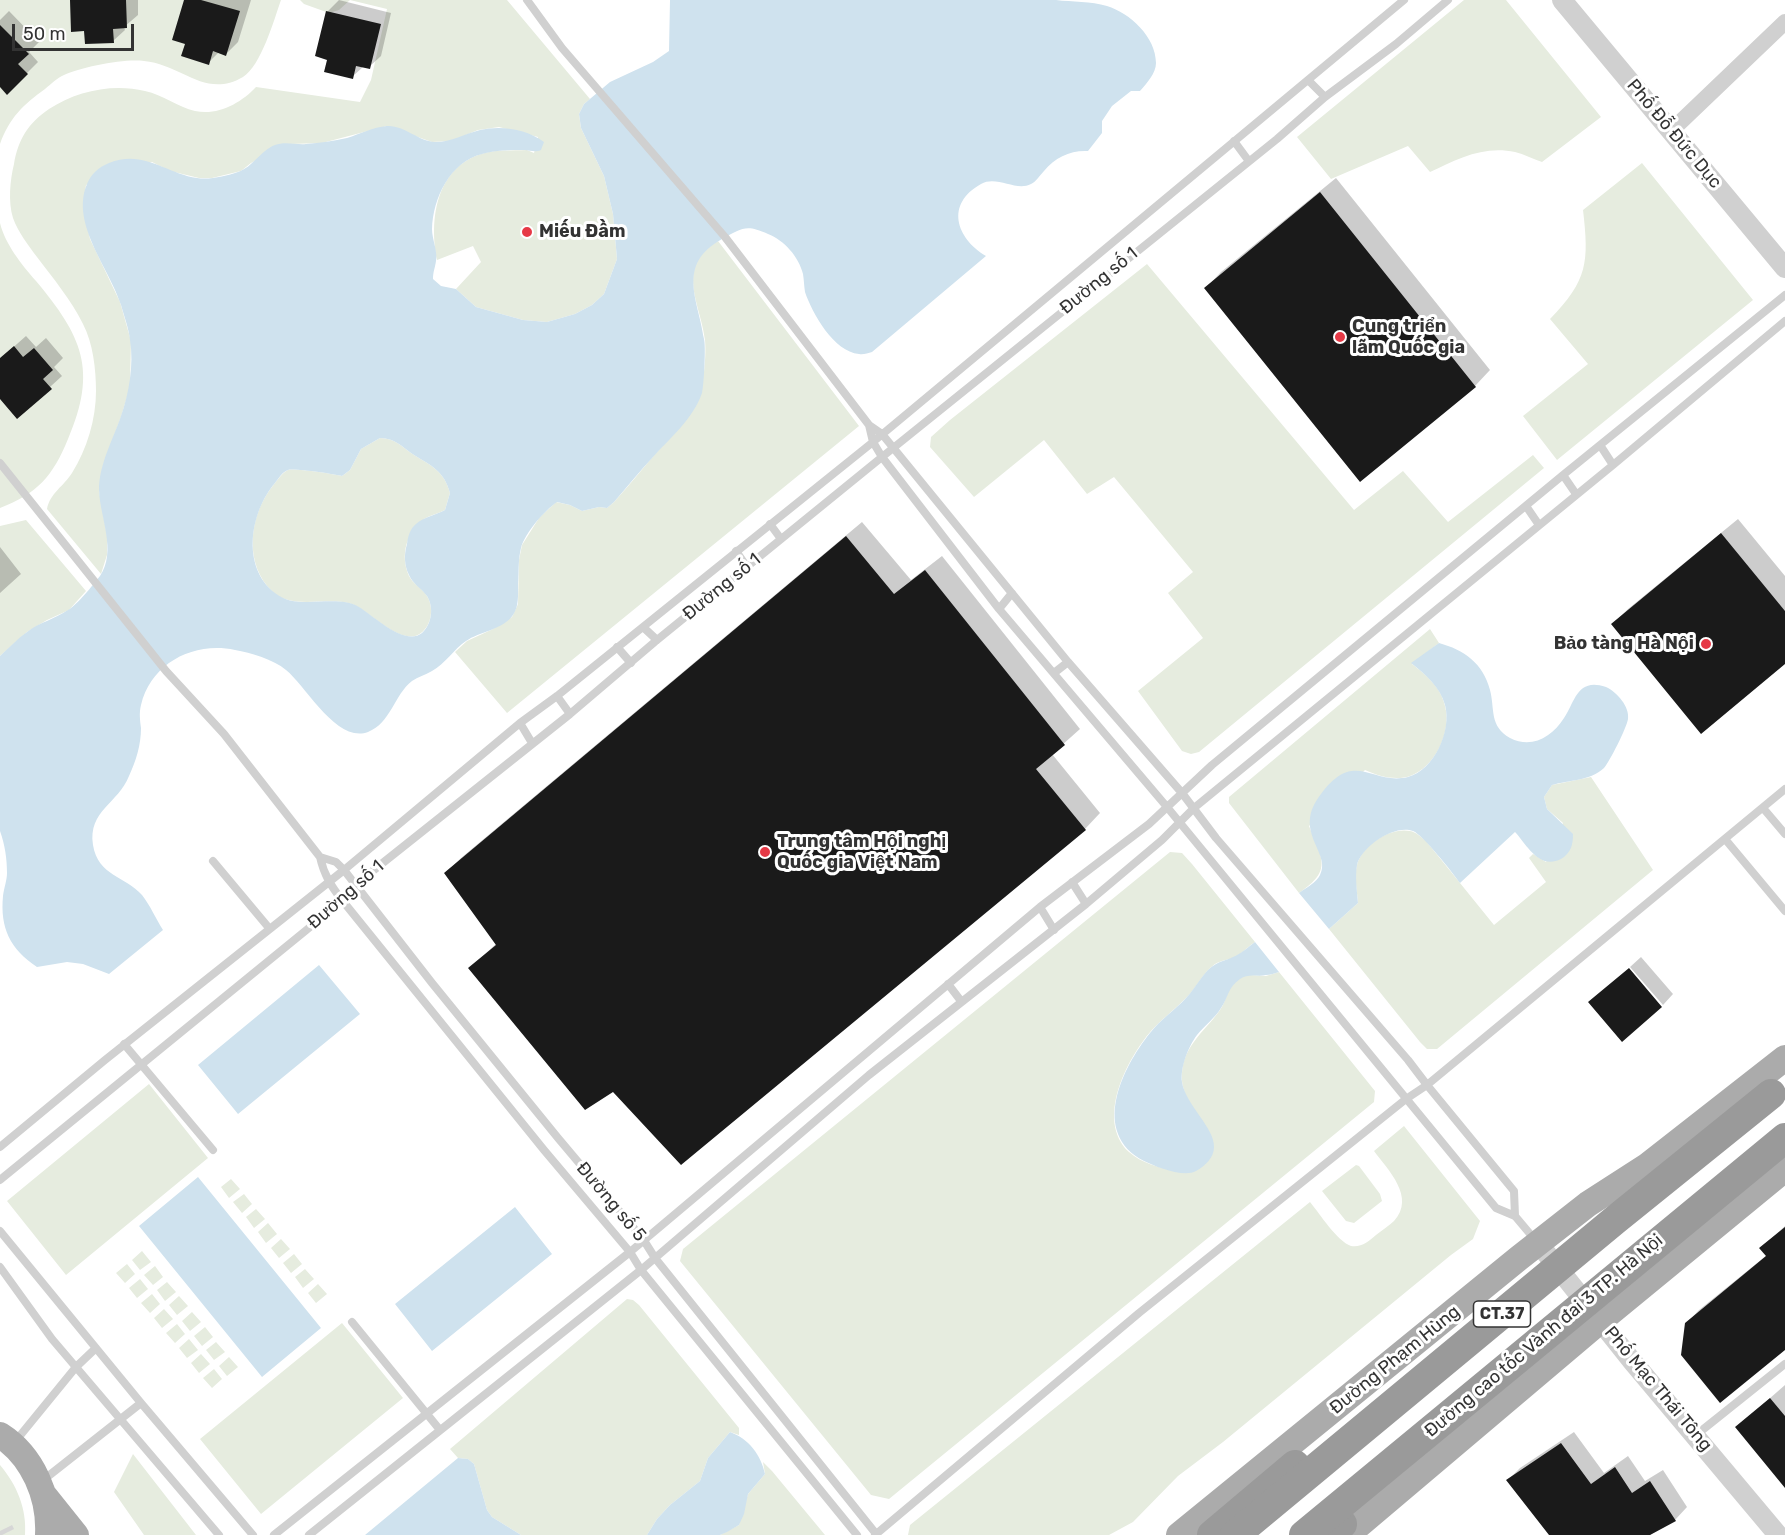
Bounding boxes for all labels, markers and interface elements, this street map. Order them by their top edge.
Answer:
scale bar [15,12,136,50]
text: 50 m [23,23,66,45]
street label: Phố Đỗ Đức Dục [1622,75,1726,193]
place label: Miếu Đầm [539,221,625,243]
marker: Miếu Đầm [520,225,534,239]
street label: Đường số 1 [1056,243,1142,319]
place label: Cung triển lãm Quốc gia [1352,316,1465,358]
marker: Cung triển lãm Quốc gia [1333,330,1347,344]
street label: Đường số 1 [679,549,765,625]
place label: Bảo tàng Hà Nội [1554,633,1694,655]
marker: Bảo tàng Hà Nội [1699,637,1713,651]
place label: Trung tâm Hội nghị Quốc gia Việt Nam [777,831,946,874]
marker: Trung tâm Hội nghị Quốc gia Việt Nam [758,845,772,859]
street label: Đường số 1 [303,856,389,934]
street label: Đường số 5 [572,1158,650,1246]
street label: Đường cao tốc Vành đai 3 TP. Hà Nội [1421,1230,1667,1442]
street label: Đường Phạm Hùng [1326,1301,1464,1419]
road number: CT.37 [1474,1301,1530,1327]
street label: Phố Mạc Thái Tông [1599,1322,1717,1456]

